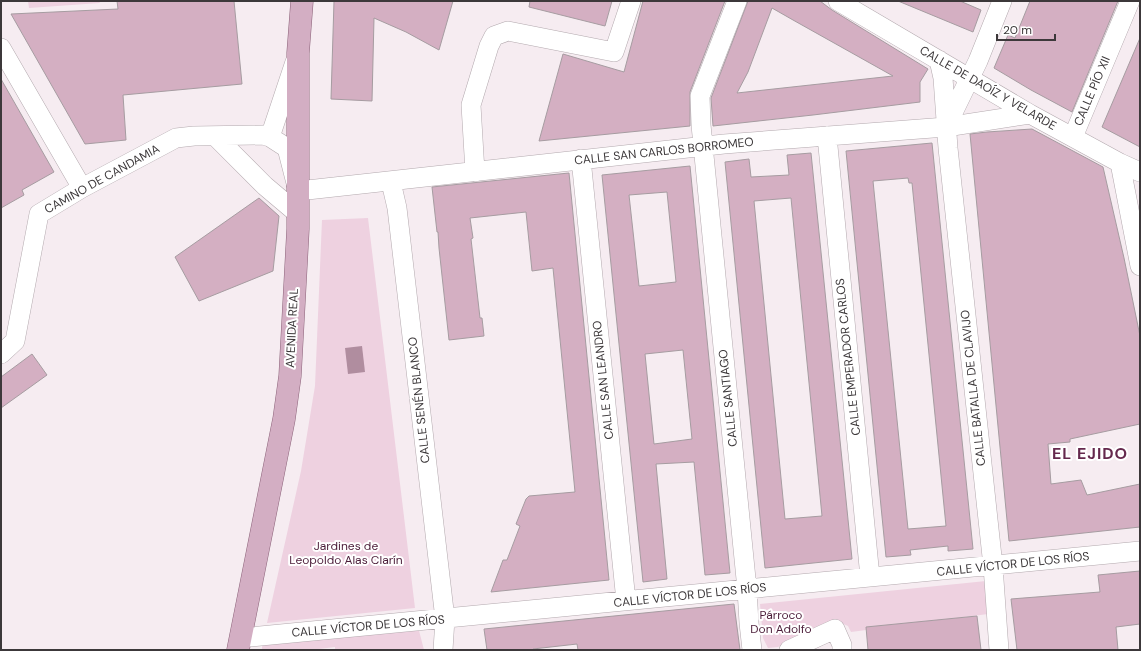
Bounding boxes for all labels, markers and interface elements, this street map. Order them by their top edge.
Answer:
scale bar [997,16,1055,42]
text: 20 m [1003,22,1032,38]
street label: CALLE DE DAOÍZ Y VELARDE [917,42,1060,134]
street label: CALLE PÍO XII [1070,54,1114,128]
street label: CALLE SAN CARLOS BORROMEO [574,134,754,168]
street label: CAMINO DE CANDAMIA [42,141,163,217]
street label: CALLE EMPERADOR CARLOS [832,278,864,436]
street label: AVENIDA REAL [282,288,302,368]
street label: CALLE BATALLA DE CLAVIJO [957,309,989,467]
street label: CALLE SAN LEANDRO [589,320,617,440]
street label: CALLE SENÉN BLANCO [404,336,434,464]
street label: CALLE SANTIAGO [715,349,741,447]
district label: EL EJIDO [1052,443,1128,464]
park label: Jardines de Leopoldo Alas Clarín [289,538,403,568]
street label: CALLE VÍCTOR DE LOS RÍOS [936,548,1090,580]
street label: CALLE VÍCTOR DE LOS RÍOS [613,579,767,611]
park label: Párroco Don Adolfo [750,607,812,637]
street label: CALLE VÍCTOR DE LOS RÍOS [291,611,445,641]

